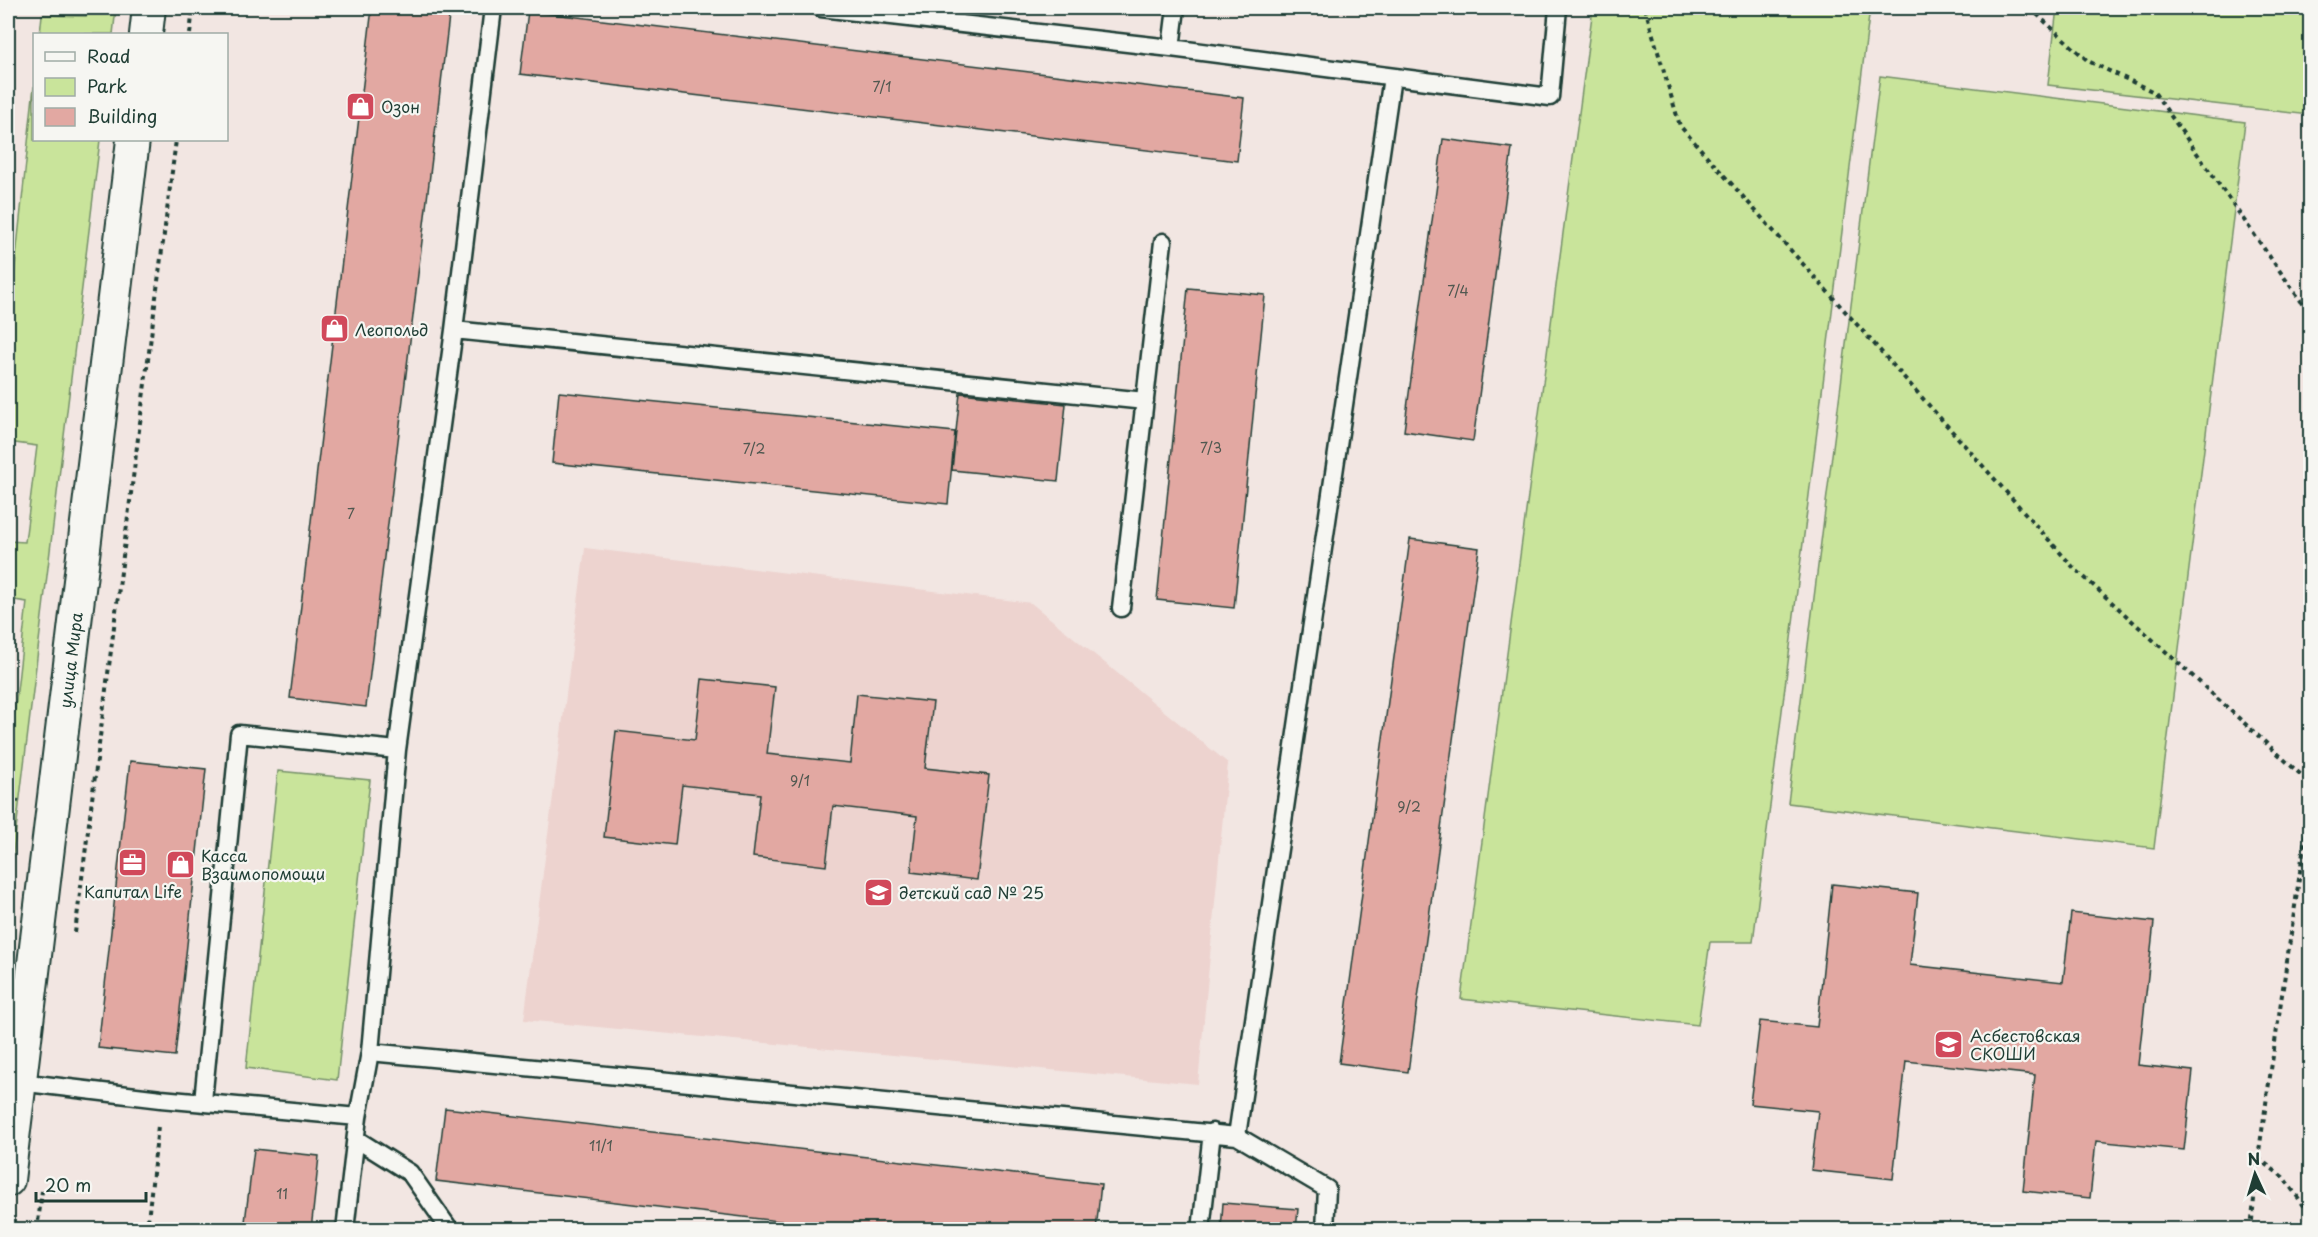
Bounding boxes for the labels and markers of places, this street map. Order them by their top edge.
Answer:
shop icon: Озон [344,90,376,122]
place label: Озон [381,94,420,118]
shop icon: Леопольд [318,313,350,345]
place label: Леопольд [355,317,428,341]
place label: Касса Взаимопомощи [201,843,325,885]
office icon: Капитал Life [117,847,149,879]
shop icon: Касса Взаимопомощи [164,848,196,880]
school or university icon: детский сад № 25 [862,876,894,908]
place label: Капитал Life [84,879,182,903]
place label: детский сад № 25 [899,880,1044,904]
place label: Асбестовская СКОШИ [1970,1023,2081,1065]
school or university icon: Асбестовская СКОШИ [1933,1028,1965,1060]

